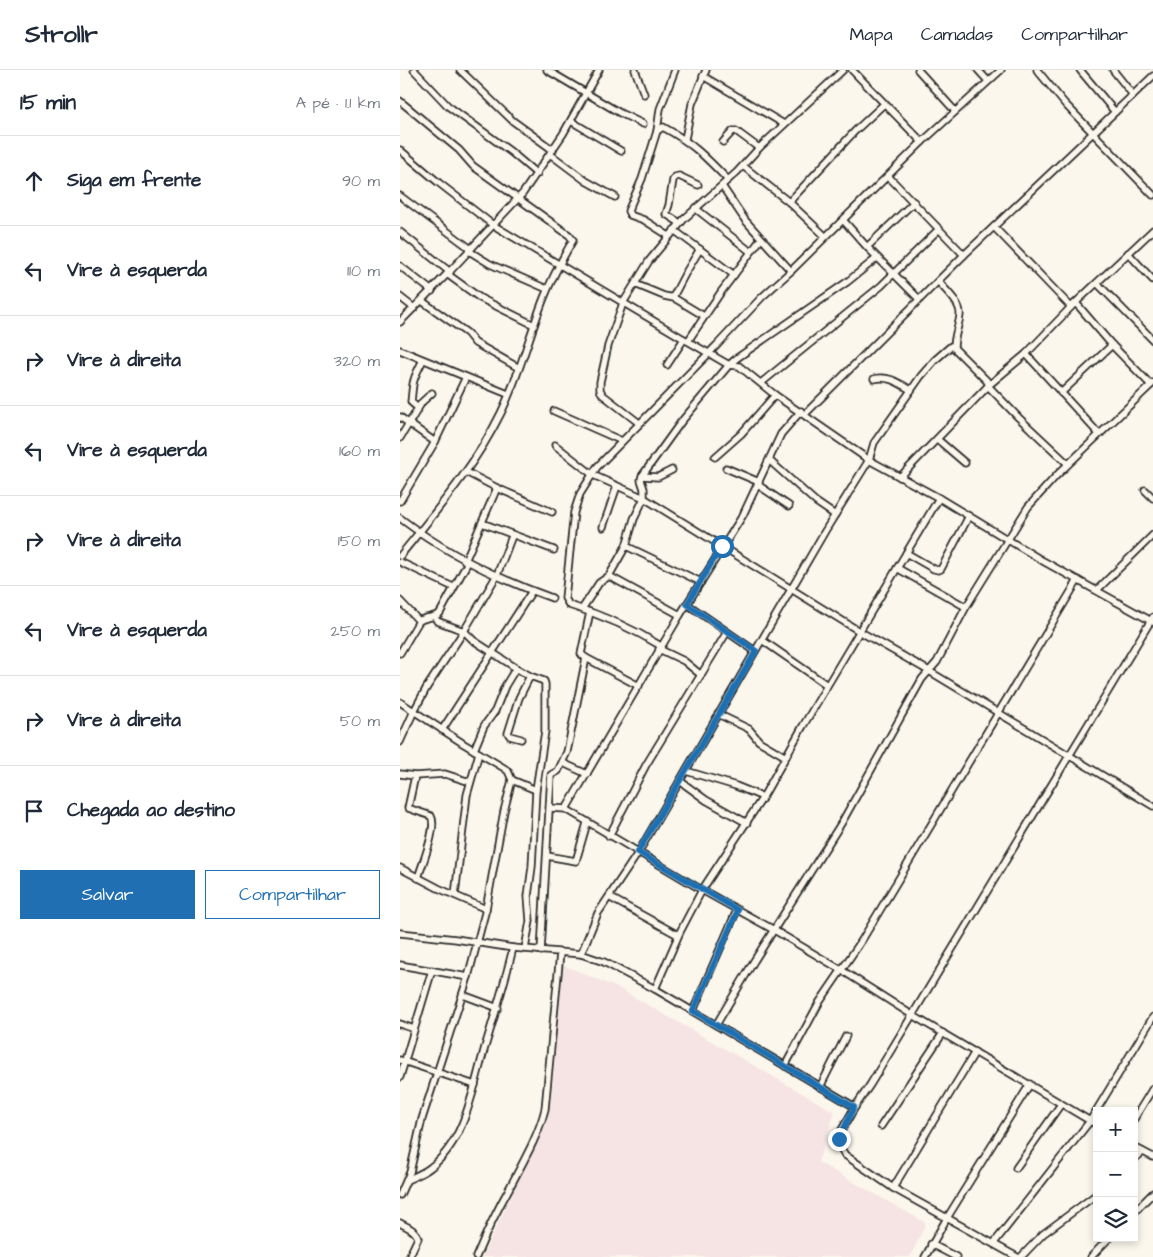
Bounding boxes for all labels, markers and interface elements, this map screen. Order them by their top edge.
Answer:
text: Strollr [25,18,98,52]
text: Mapa [849,22,893,47]
text: Camadas [921,22,993,47]
text: Compartilhar [1021,22,1128,47]
text: 15 min [20,88,76,117]
text: A pé · 1.1 km [296,92,380,114]
icon: ahead [20,167,48,195]
text: Siga em frente [67,167,201,194]
text: 90 m [342,170,380,192]
icon: left [20,257,48,285]
text: Vire à esquerda [67,257,207,284]
text: 110 m [347,260,380,282]
icon: right [20,347,48,375]
text: Vire à direita [67,347,181,374]
text: 320 m [334,350,380,372]
icon: left [20,437,48,465]
text: Vire à esquerda [67,437,207,464]
text: 160 m [339,440,380,462]
icon: right [20,527,48,555]
text: Vire à direita [67,527,181,554]
text: 150 m [338,530,380,552]
route start [711,535,734,558]
icon: left [20,617,48,645]
text: Vire à esquerda [67,617,207,644]
text: 250 m [331,620,380,642]
icon: right [20,707,48,735]
text: Vire à direita [67,707,181,734]
text: 50 m [340,710,380,732]
icon: arrive [20,797,48,825]
text: Chegada ao destino [67,797,235,824]
button: Salvar [20,870,195,919]
button: Compartilhar [205,870,380,919]
map controls [1093,1107,1138,1242]
button: + [1093,1107,1138,1152]
route end [828,1128,851,1151]
button: − [1093,1152,1138,1197]
button: layers [1093,1197,1138,1242]

